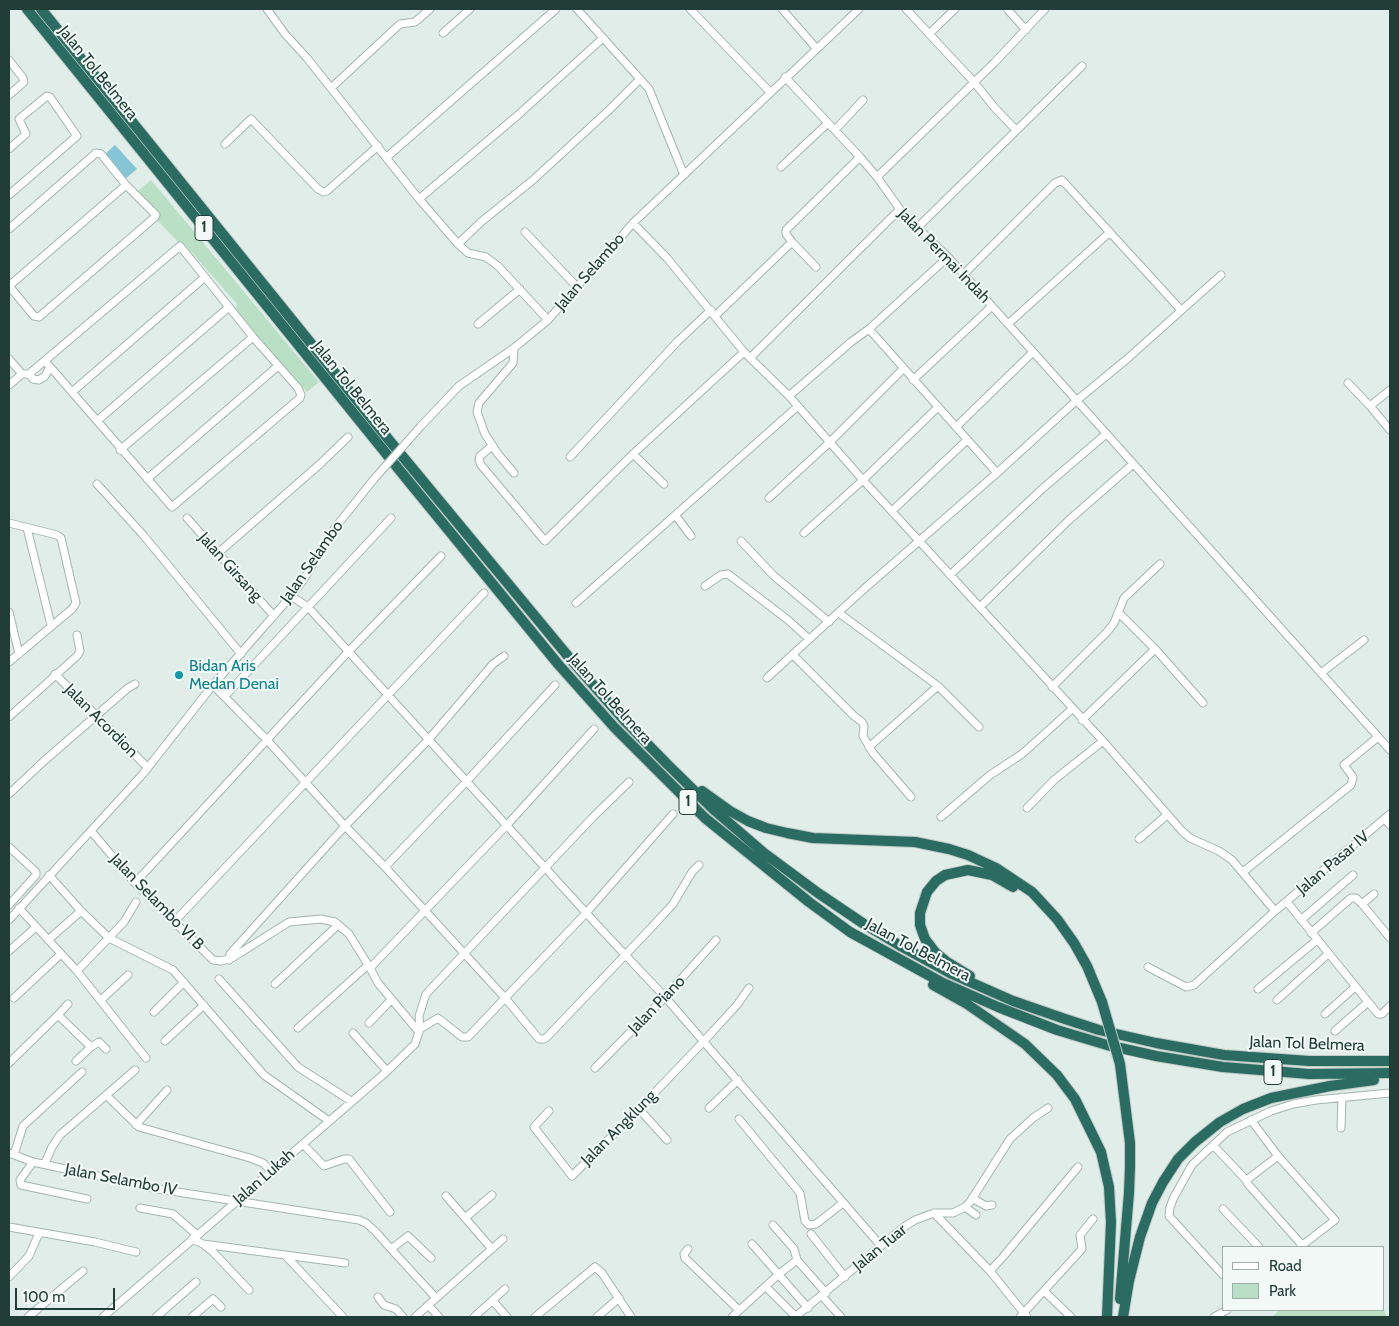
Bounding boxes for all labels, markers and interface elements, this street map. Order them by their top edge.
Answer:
street label: Jalan Tol Belmera [54,22,142,124]
street label: Jalan Permai Indah [894,205,994,307]
road number: 1 [195,216,213,240]
street label: Jalan Selambo [551,229,629,315]
street label: Jalan Tol Belmera [308,337,396,439]
street label: Jalan Selambo [277,517,347,607]
street label: Jalan Girsang [194,529,266,605]
street label: Jalan Tol Belmera [564,650,656,748]
place label: Bidan Aris Medan Denai [189,656,279,694]
marker: Bidan Aris Medan Denai [173,669,185,681]
street label: Jalan Acordion [60,680,142,762]
road number: 1 [679,790,697,814]
street label: Jalan Pasar IV [1293,827,1373,899]
street label: Jalan Selambo VI B [106,850,208,954]
street label: Jalan Tol Belmera [863,914,973,986]
street label: Jalan Piano [625,972,689,1038]
street label: Jalan Tol Belmera [1249,1032,1365,1056]
road number: 1 [1264,1060,1282,1084]
street label: Jalan Angklung [577,1086,661,1170]
street label: Jalan Lukah [229,1145,299,1209]
street label: Jalan Selambo IV [63,1160,179,1200]
street label: Jalan Tuar [849,1220,911,1276]
legend [1222,1246,1384,1311]
text: Road [1269,1257,1302,1275]
scale bar [18,1278,118,1310]
text: Park [1269,1282,1296,1300]
text: 100 m [23,1288,65,1306]

